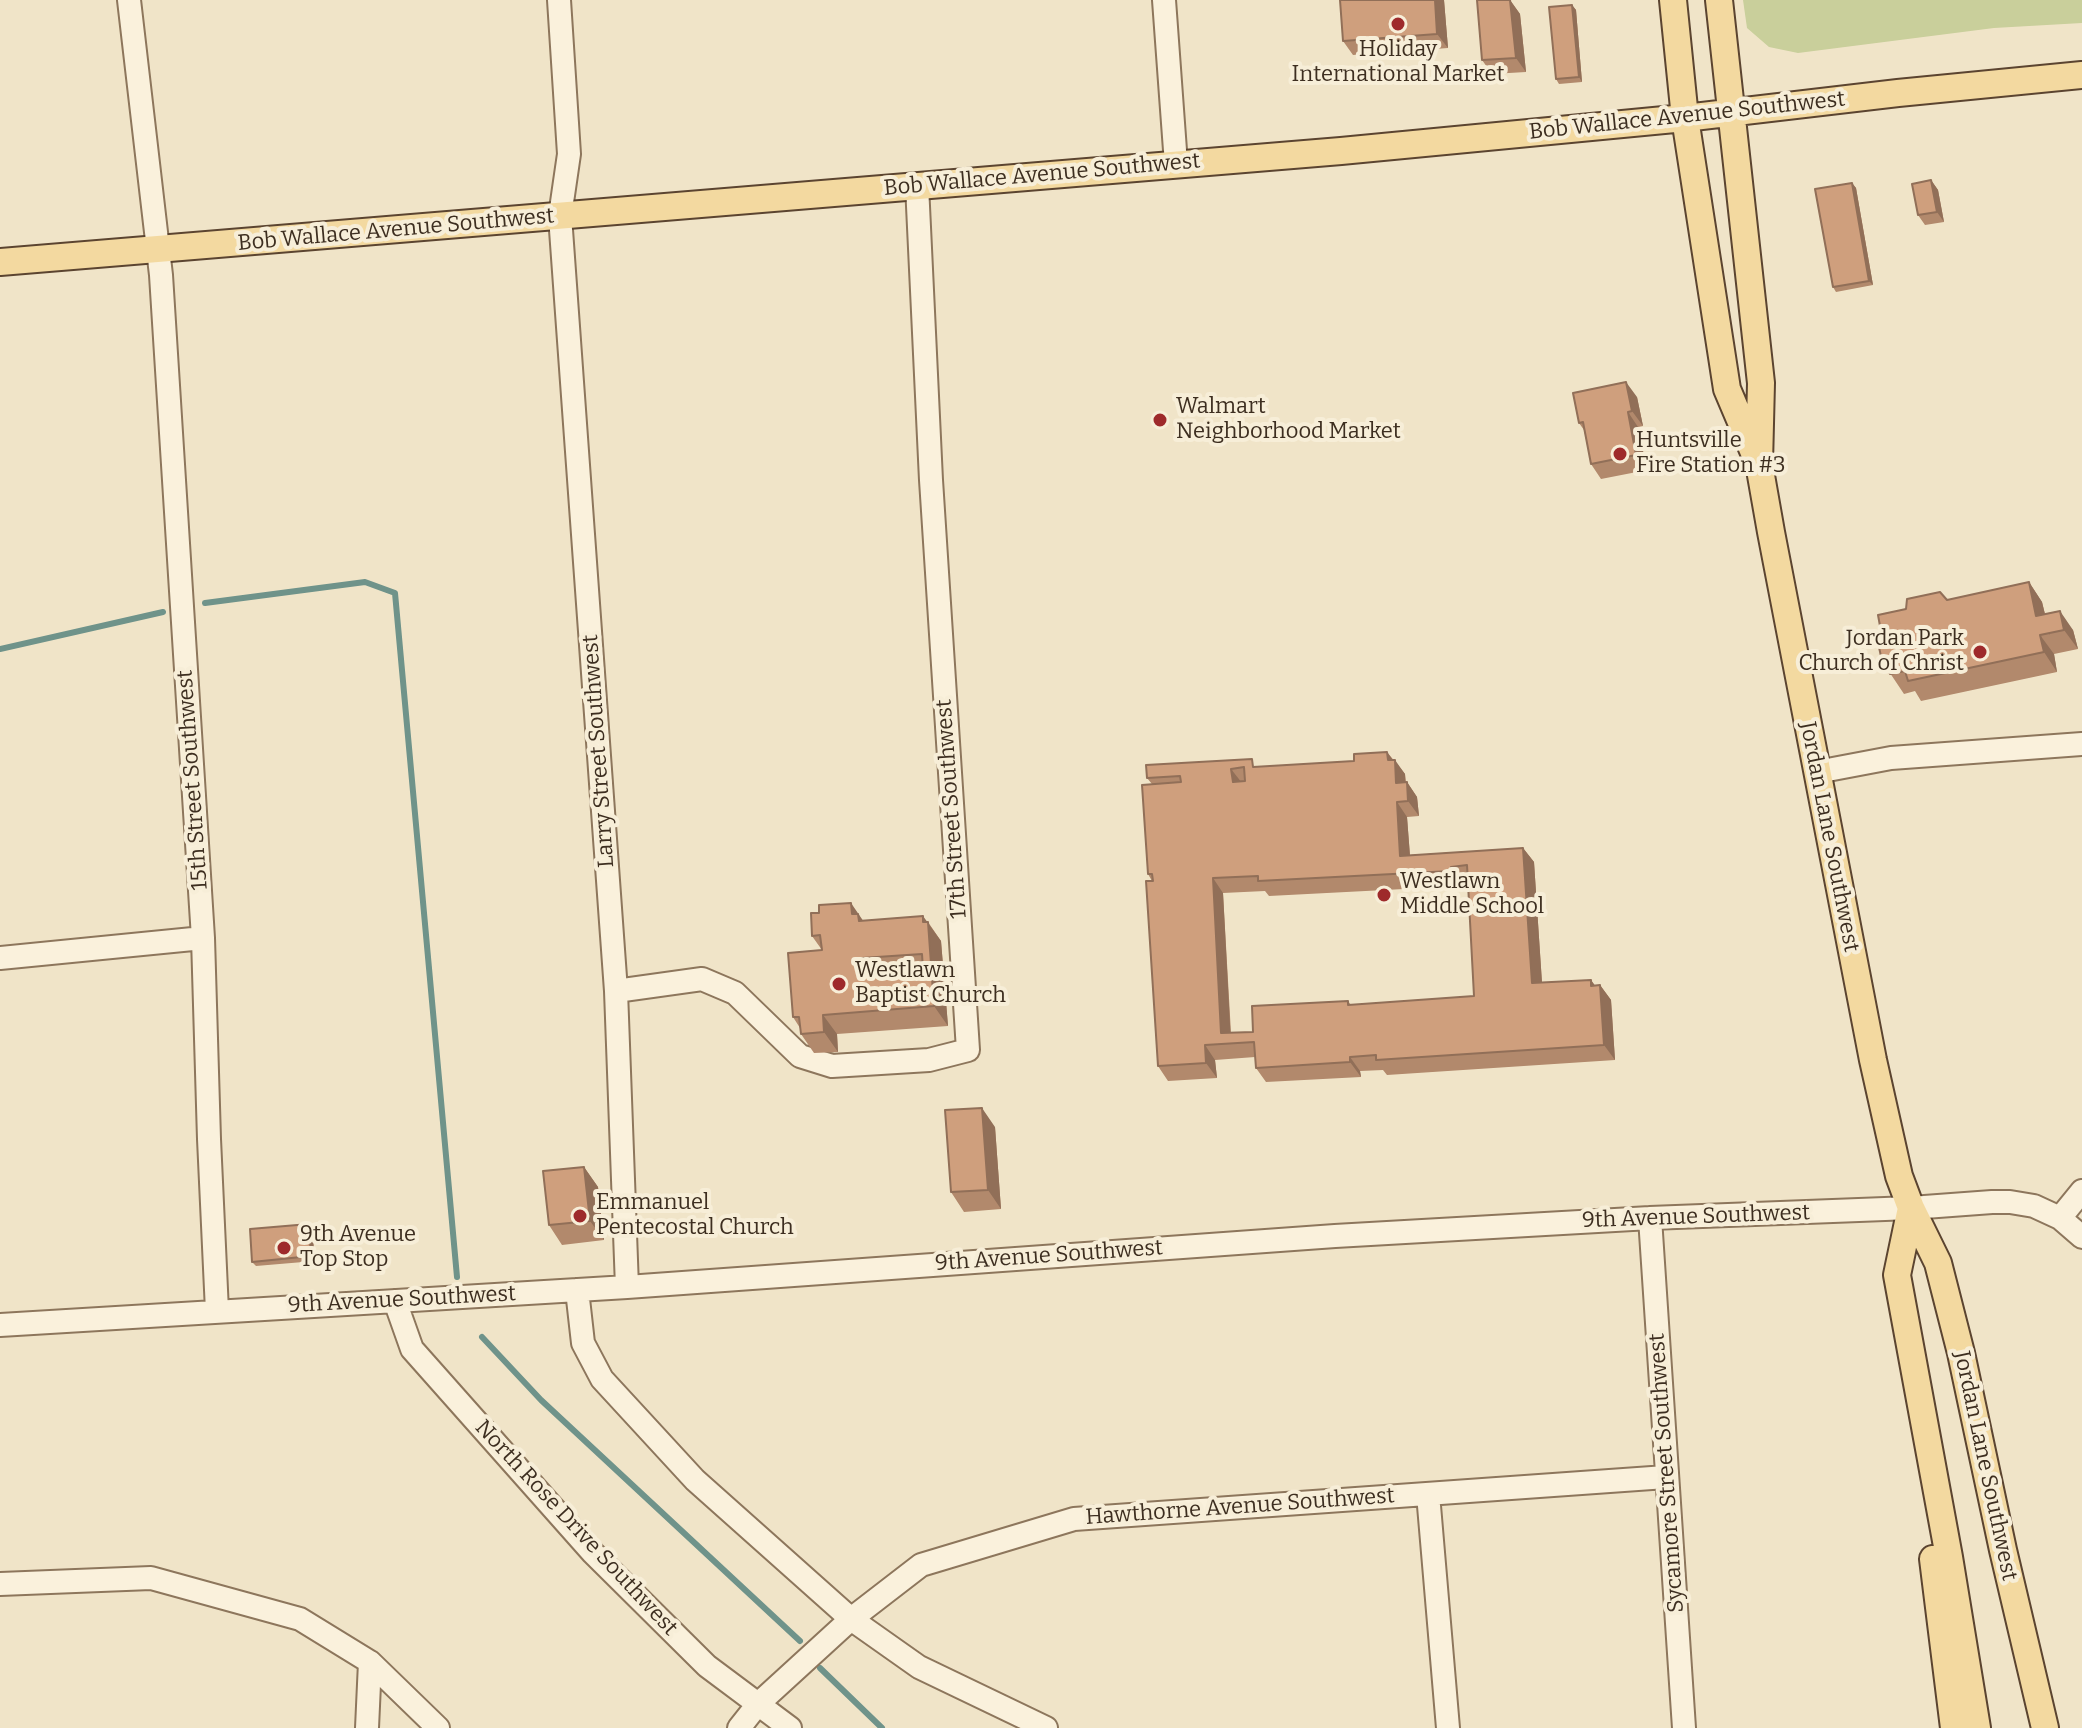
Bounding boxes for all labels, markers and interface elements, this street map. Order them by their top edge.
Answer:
marker: Holiday International Market [1389,15,1407,33]
place label: Holiday International Market [1292,37,1504,88]
street label: Bob Wallace Avenue Southwest [1528,86,1846,146]
street label: Bob Wallace Avenue Southwest [883,148,1201,202]
street label: Bob Wallace Avenue Southwest [237,203,555,257]
place label: Walmart Neighborhood Market [1176,394,1401,446]
marker: Walmart Neighborhood Market [1151,411,1169,429]
place label: Huntsville Fire Station #3 [1636,428,1786,480]
marker: Huntsville Fire Station #3 [1611,445,1629,463]
place label: Jordan Park Church of Christ [1799,626,1964,678]
street label: Larry Street Southwest [578,634,620,868]
marker: Jordan Park Church of Christ [1971,643,1989,661]
street label: 15th Street Southwest [172,669,214,891]
street label: 17th Street Southwest [931,698,973,920]
street label: Jordan Lane Southwest [1794,720,1864,954]
place label: Westlawn Middle School [1400,869,1544,920]
marker: Westlawn Middle School [1375,886,1393,904]
place label: Westlawn Baptist Church [855,958,1006,1010]
marker: Westlawn Baptist Church [830,975,848,993]
place label: Emmanuel Pentecostal Church [596,1190,794,1242]
street label: 9th Avenue Southwest [1581,1200,1811,1234]
marker: Emmanuel Pentecostal Church [571,1207,589,1225]
place label: 9th Avenue Top Stop [300,1222,416,1274]
street label: 9th Avenue Southwest [934,1235,1164,1277]
marker: 9th Avenue Top Stop [275,1239,293,1257]
street label: 9th Avenue Southwest [287,1281,517,1319]
street label: Sycamore Street Southwest [1644,1332,1690,1614]
street label: Jordan Lane Southwest [1948,1349,2022,1583]
street label: North Rose Drive Southwest [469,1415,683,1641]
street label: Hawthorne Avenue Southwest [1085,1483,1395,1531]

